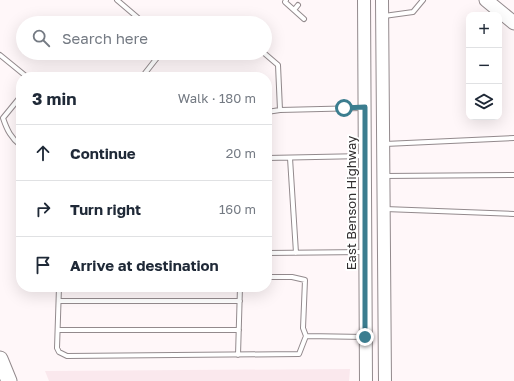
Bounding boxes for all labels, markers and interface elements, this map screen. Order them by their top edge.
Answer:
map controls [466,12,502,120]
button: + [466,12,502,48]
search box [16,16,272,60]
icon: search [30,27,52,49]
text: Search here [62,29,148,47]
button: − [466,48,502,84]
button: layers [466,84,502,120]
text: 3 min [32,88,76,109]
text: Walk · 180 m [178,90,256,106]
route start [335,99,353,117]
street label: East Benson Highway [343,135,359,270]
icon: ahead [32,142,54,164]
text: Continue [70,144,136,162]
text: 20 m [226,145,256,161]
icon: right [32,198,54,220]
text: Turn right [70,200,141,218]
text: 160 m [219,201,256,217]
icon: arrive [32,254,54,276]
text: Arrive at destination [70,256,219,274]
route end [356,328,374,346]

